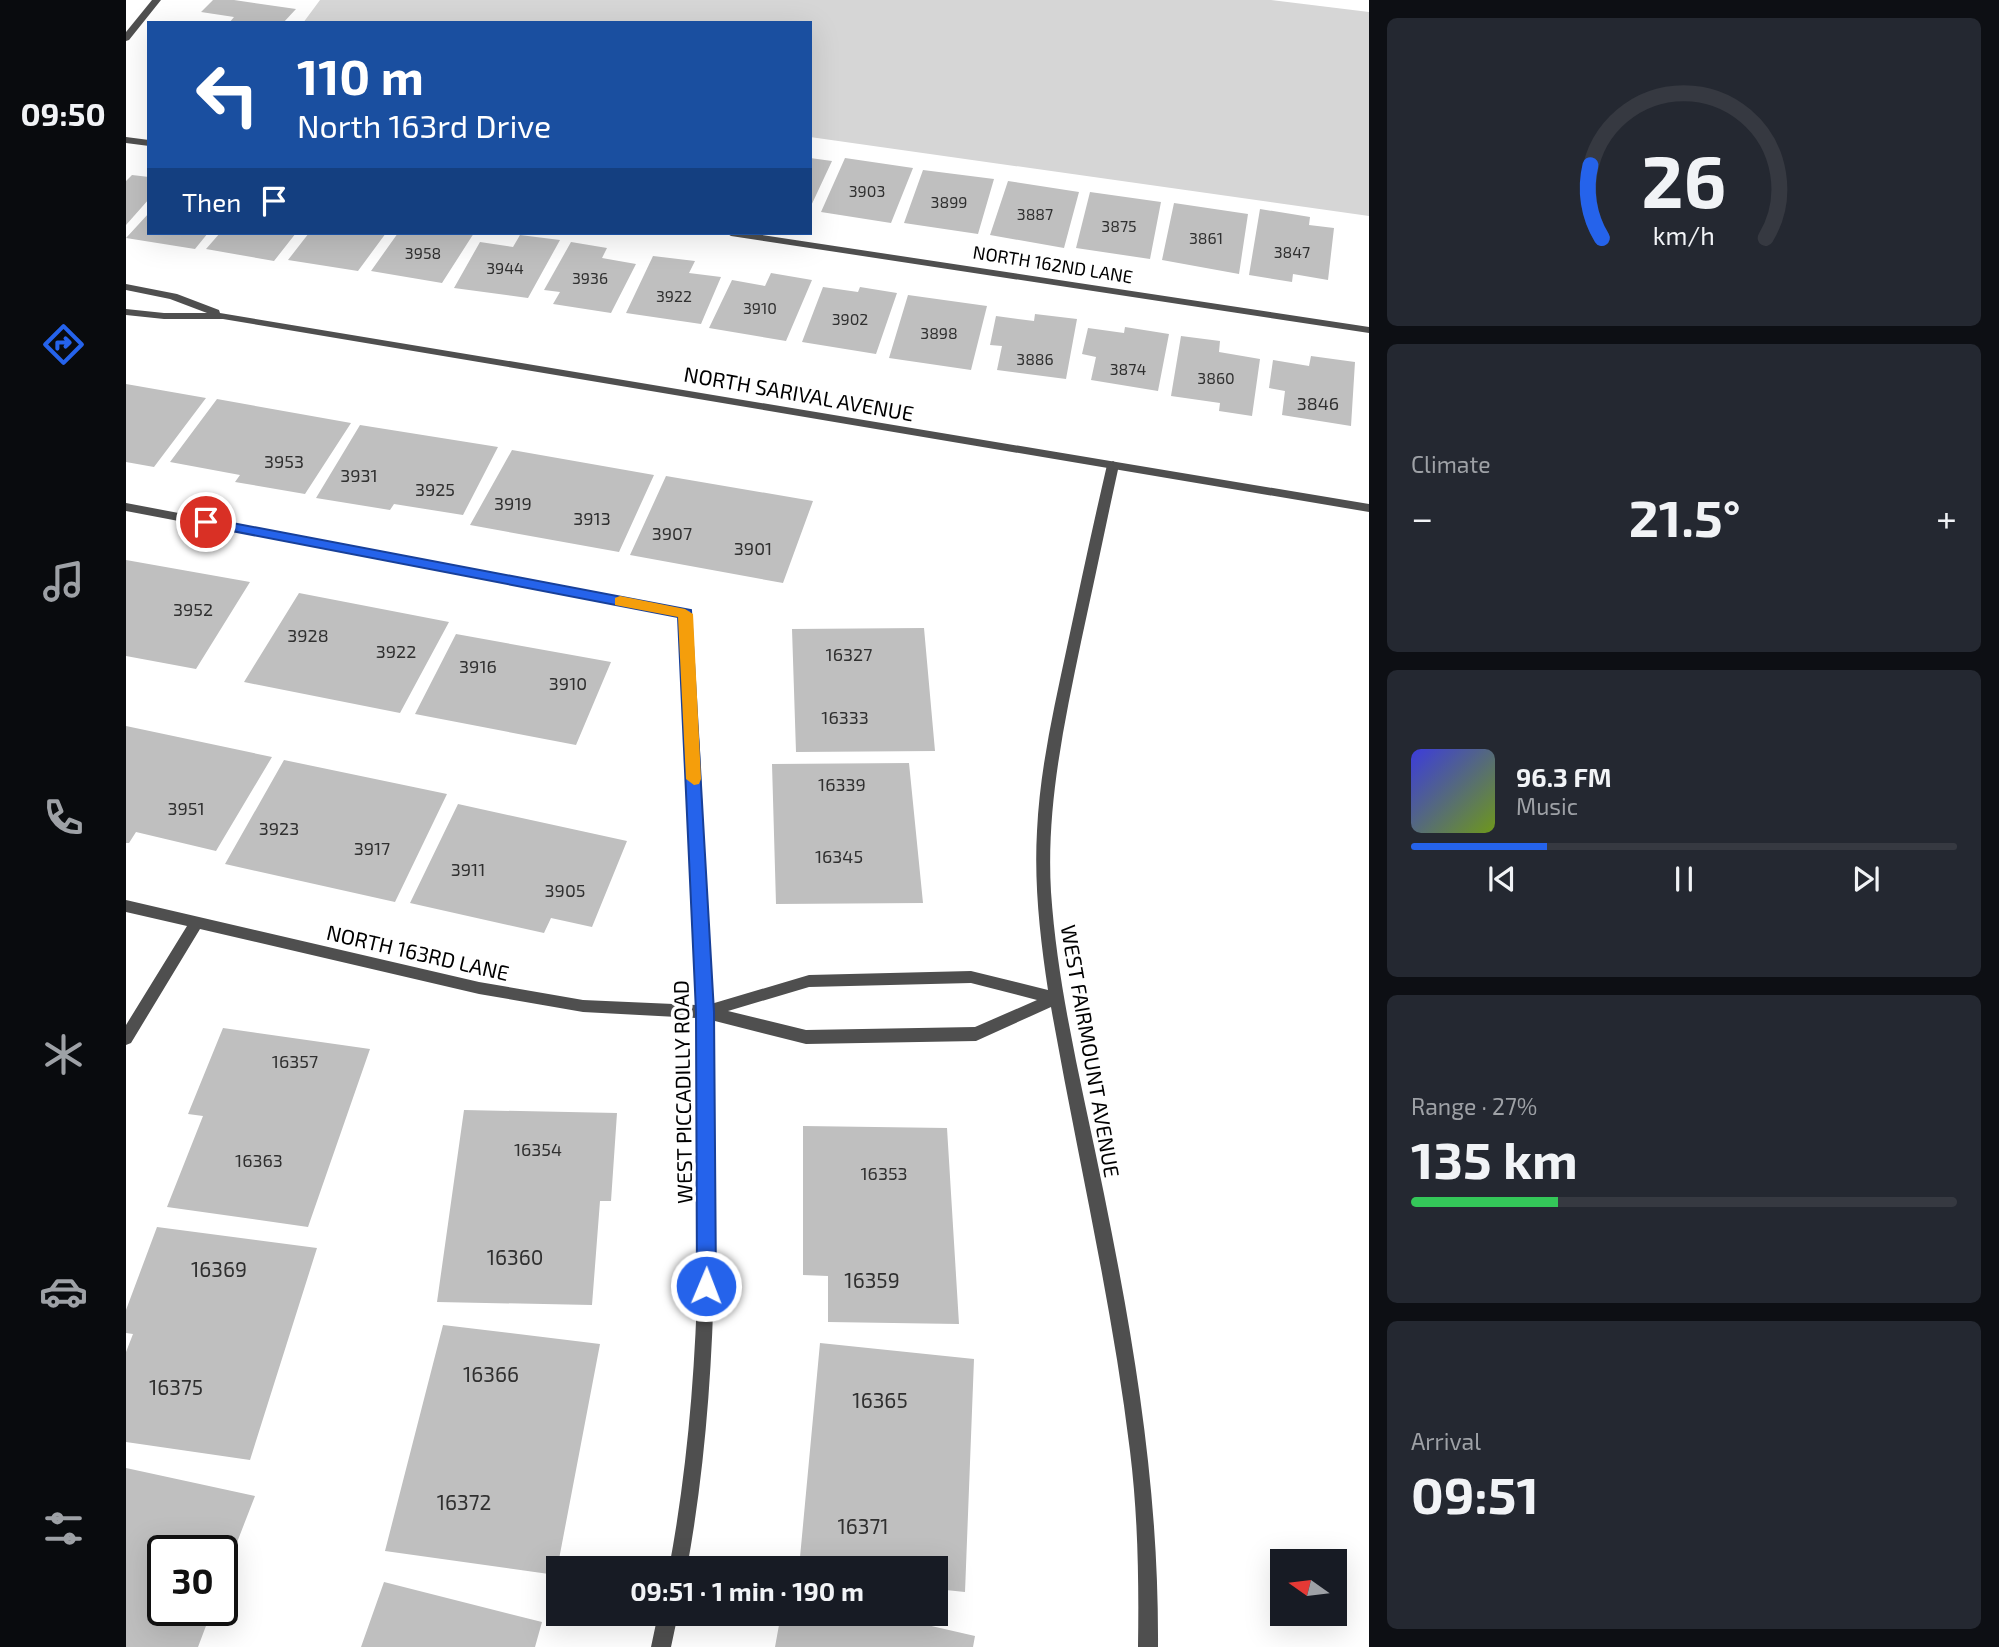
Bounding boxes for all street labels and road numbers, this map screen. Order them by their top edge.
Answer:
street label: NORTH 162ND LANE [971,240,1135,288]
street label: NORTH SARIVAL AVENUE [682,360,916,426]
street label: NORTH 163RD LANE [324,919,512,985]
street label: WEST FAIRMOUNT AVENUE [1056,923,1126,1179]
street label: WEST PICCADILLY ROAD [668,980,696,1204]

